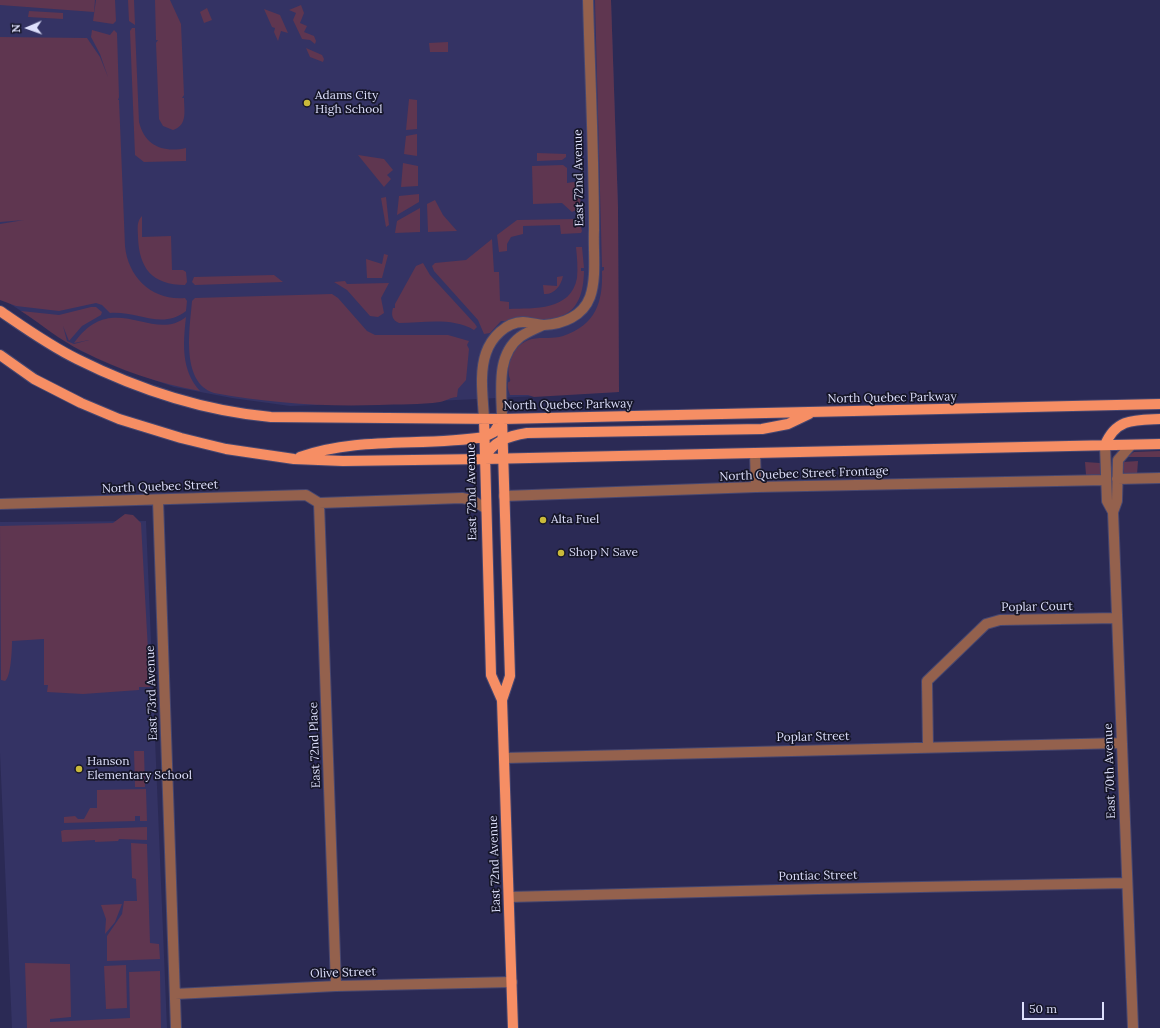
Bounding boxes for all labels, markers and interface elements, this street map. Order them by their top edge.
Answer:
north arrow [8,8,48,48]
text: N [9,24,23,33]
place label: Adams City High School [315,89,383,117]
marker: Adams City High School [302,98,312,108]
street label: East 72nd Avenue [571,129,587,227]
street label: North Quebec Parkway [827,390,957,406]
street label: North Quebec Parkway [503,397,633,413]
street label: East 72nd Avenue [464,443,480,541]
street label: North Quebec Street Frontage [719,464,889,484]
street label: North Quebec Street [102,478,218,496]
place label: Alta Fuel [551,513,599,527]
marker: Alta Fuel [538,515,548,525]
place label: Shop N Save [569,546,638,560]
marker: Shop N Save [556,548,566,558]
street label: Poplar Court [1001,599,1073,615]
street label: East 73rd Avenue [143,645,161,741]
street label: East 72nd Place [306,702,324,788]
street label: East 70th Avenue [1101,723,1119,819]
street label: Poplar Street [776,729,850,745]
place label: Hanson Elementary School [87,755,192,783]
marker: Hanson Elementary School [74,764,84,774]
street label: East 72nd Avenue [486,815,504,913]
street label: Pontiac Street [778,868,858,884]
street label: Olive Street [310,965,376,981]
scale bar [1024,994,1106,1020]
text: 50 m [1029,1001,1057,1016]

